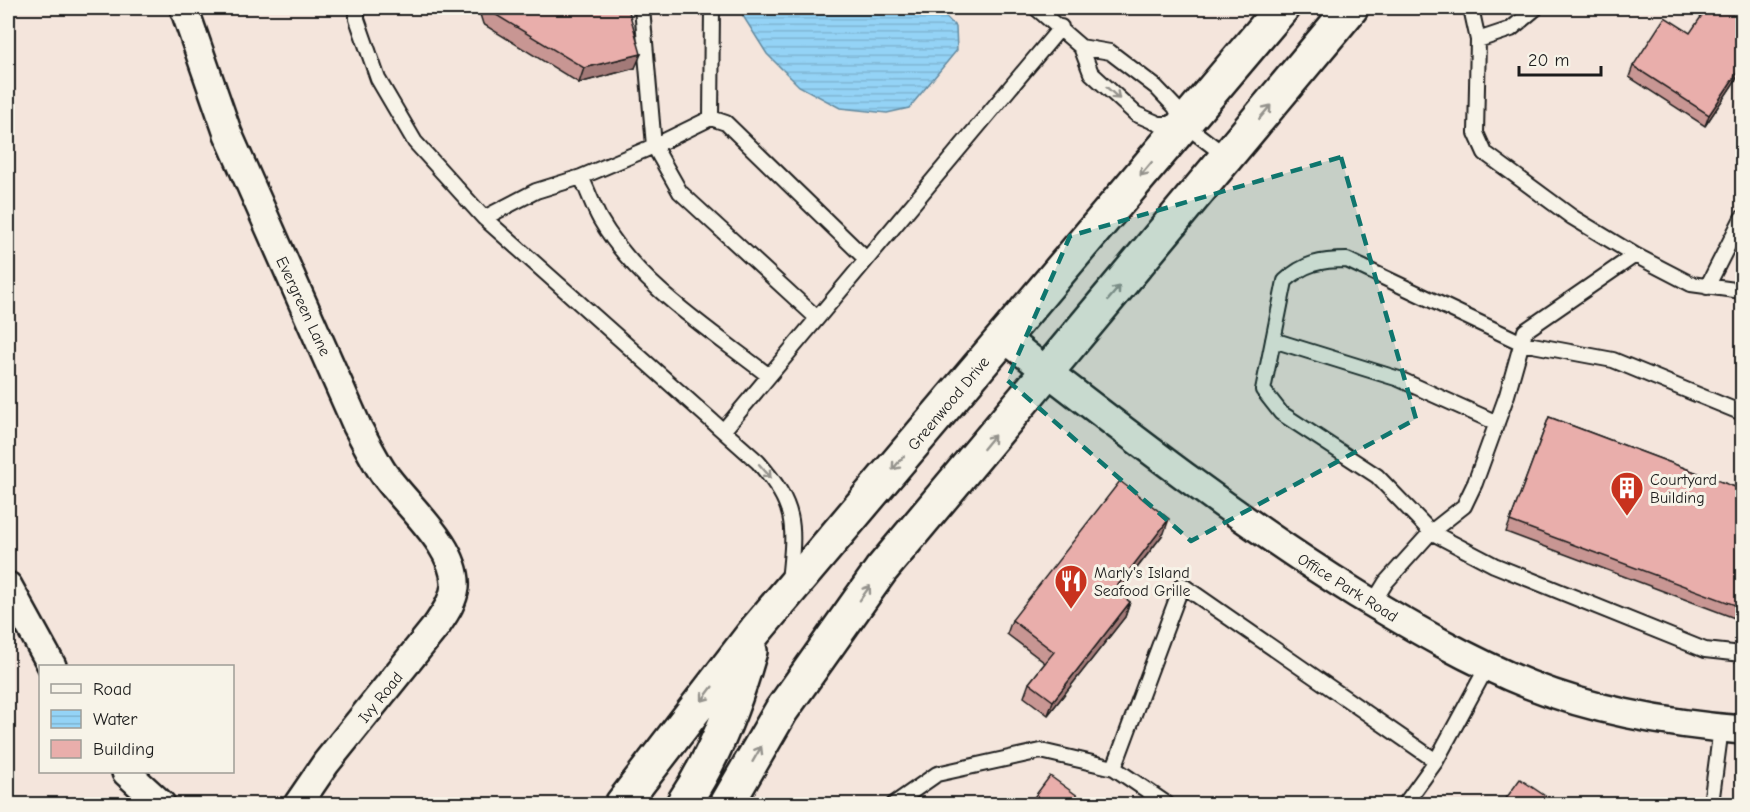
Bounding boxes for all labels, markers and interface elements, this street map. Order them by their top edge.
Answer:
scale bar [1519,39,1602,77]
text: 20 m [1528,50,1569,71]
one-way arrow [1106,86,1121,100]
one-way arrow [1258,104,1271,120]
one-way arrow [1140,161,1153,177]
street label: Evergreen Lane [272,254,334,359]
one-way arrow [1108,285,1121,301]
street label: Greenwood Drive [904,353,993,454]
one-way arrow [982,434,995,450]
one-way arrow [891,455,905,470]
one-way arrow [758,462,772,478]
building icon: Courtyard Building [1609,470,1645,517]
place label: Courtyard Building [1650,471,1717,507]
street label: Office Park Road [1294,550,1401,626]
restaurant icon: Marly's Island Seafood Grille [1053,563,1089,610]
place label: Marly's Island Seafood Grille [1094,564,1191,600]
one-way arrow [859,584,872,601]
legend [39,665,234,773]
street label: Ivy Road [355,669,407,727]
text: Road [93,679,132,700]
one-way arrow [700,686,713,702]
text: Water [93,709,138,730]
text: Building [93,739,155,760]
one-way arrow [751,746,763,763]

